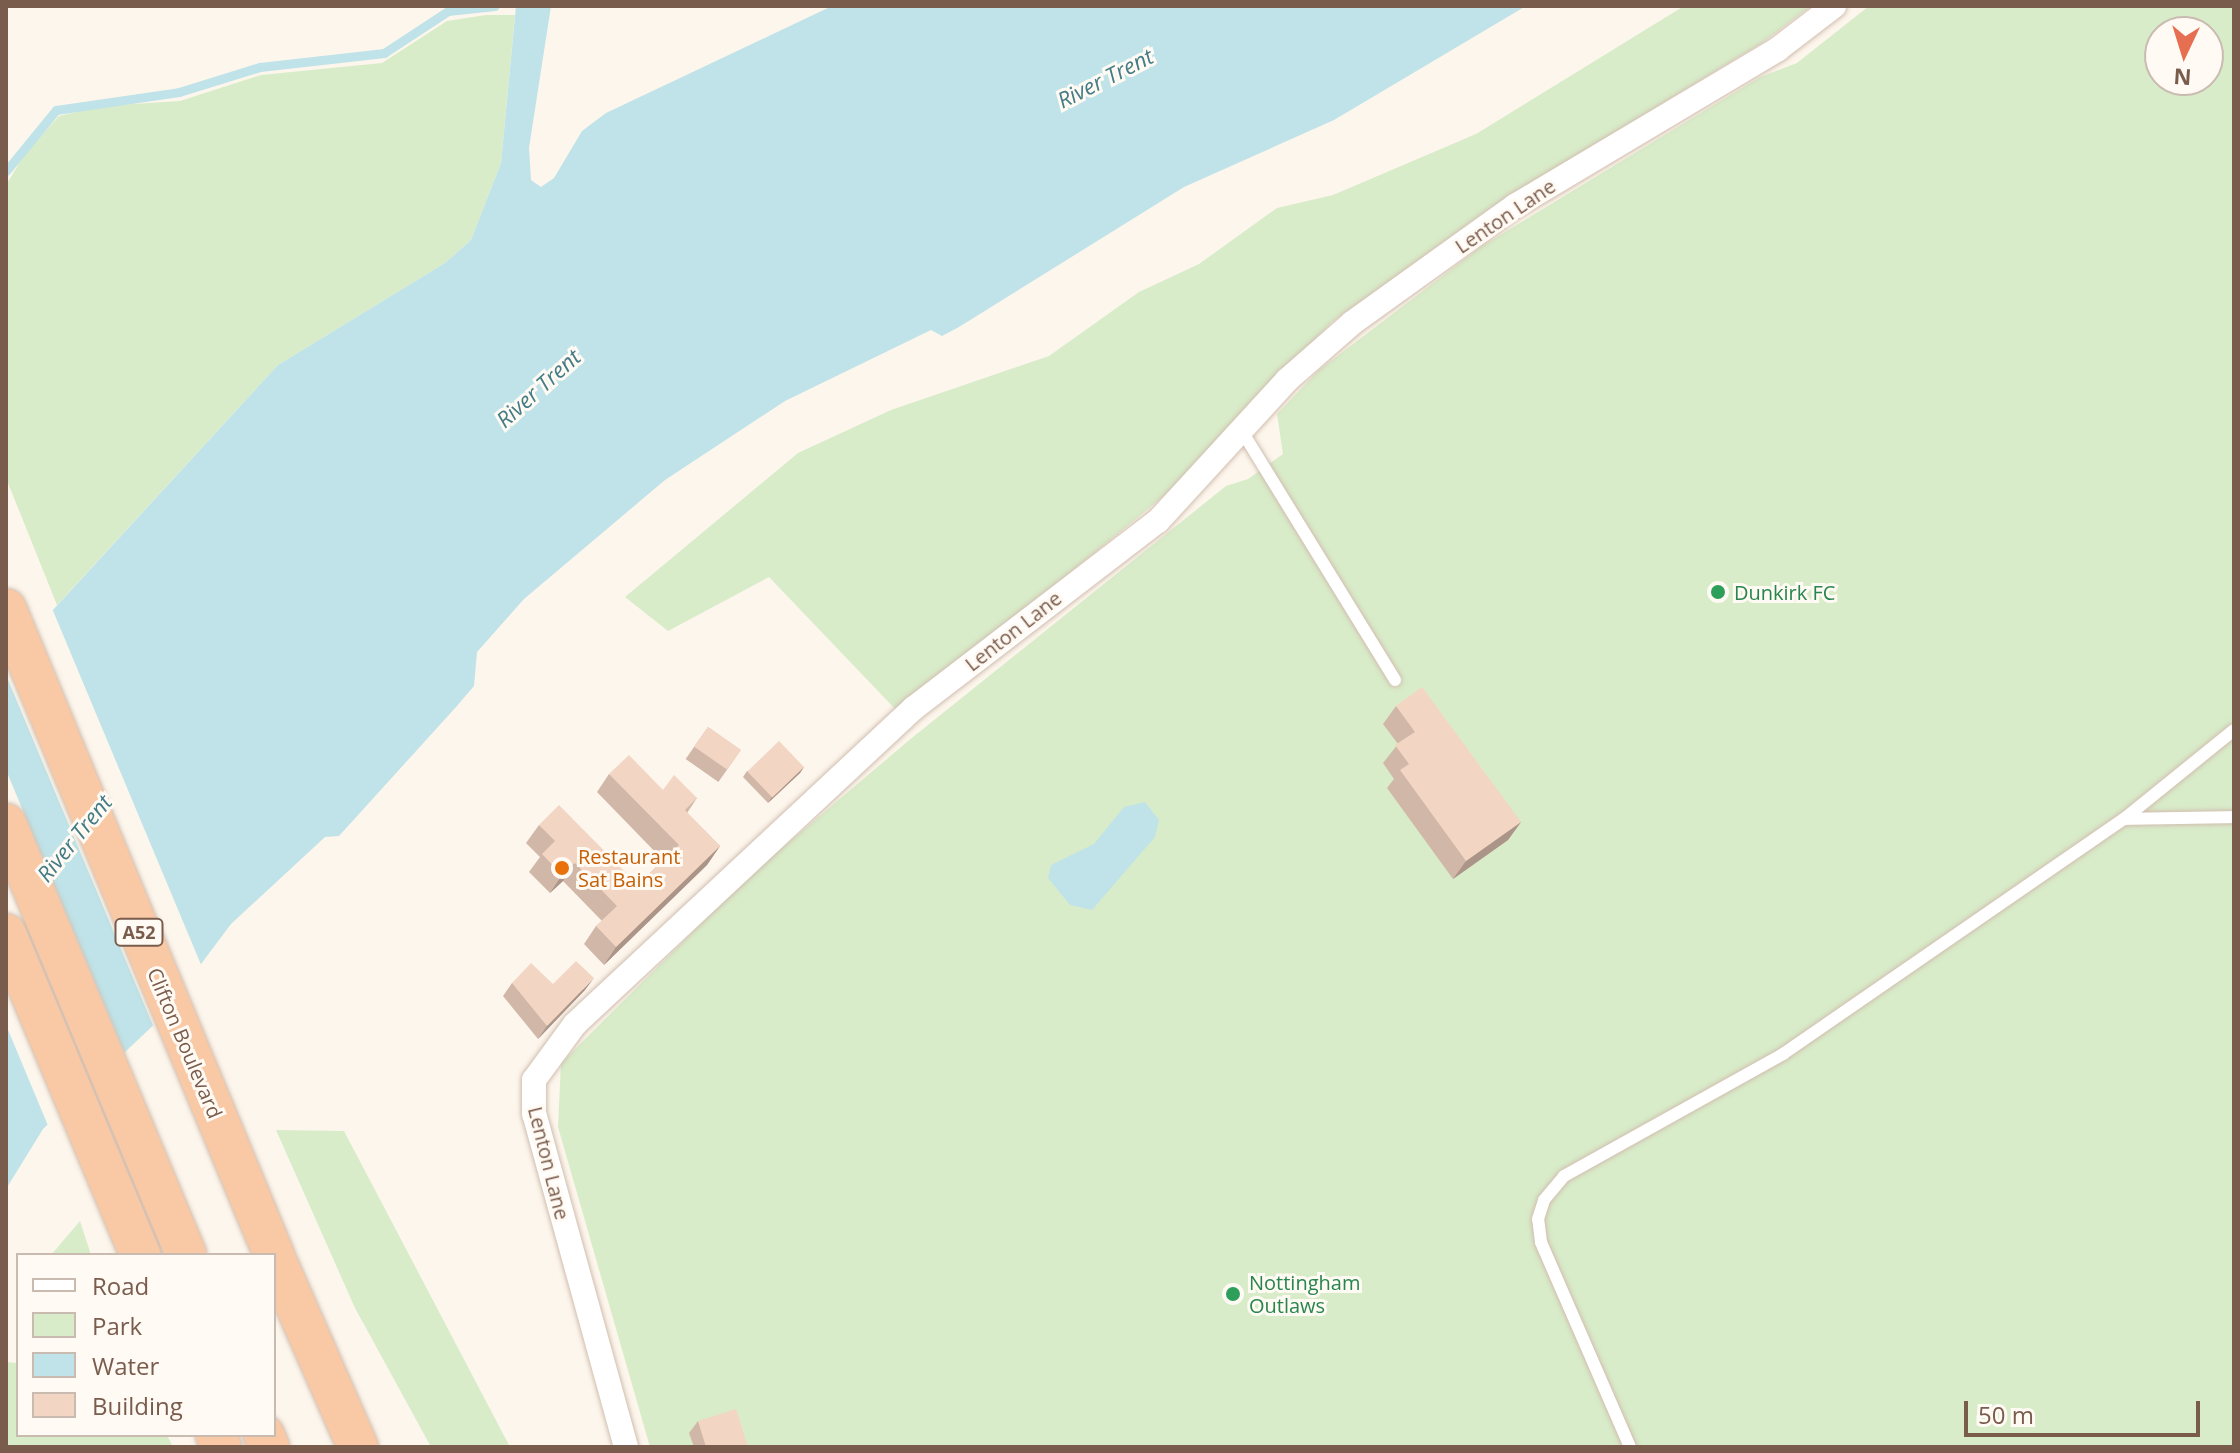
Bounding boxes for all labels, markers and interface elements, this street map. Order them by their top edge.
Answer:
north arrow [2144,16,2224,96]
water label: River Trent [1053,43,1157,113]
text: N [2173,62,2192,94]
street label: Lenton Lane [1450,174,1560,258]
water label: River Trent [490,343,586,433]
place label: Dunkirk FC [1734,580,1835,604]
marker: Dunkirk FC [1709,583,1727,601]
street label: Lenton Lane [960,586,1066,676]
water label: River Trent [31,789,117,887]
place label: Restaurant Sat Bains [578,844,680,891]
marker: Restaurant Sat Bains [553,859,571,877]
road number: A52 [113,918,165,946]
street label: Clifton Boulevard [142,964,228,1122]
street label: Lenton Lane [523,1104,575,1222]
legend [16,1253,276,1437]
text: Road [92,1269,149,1302]
place label: Nottingham Outlaws [1249,1270,1360,1317]
marker: Nottingham Outlaws [1224,1285,1242,1303]
text: Park [92,1309,142,1342]
text: Water [92,1349,159,1382]
scale bar [1968,1385,2204,1435]
text: Building [92,1389,183,1422]
text: 50 m [1978,1398,2034,1431]

